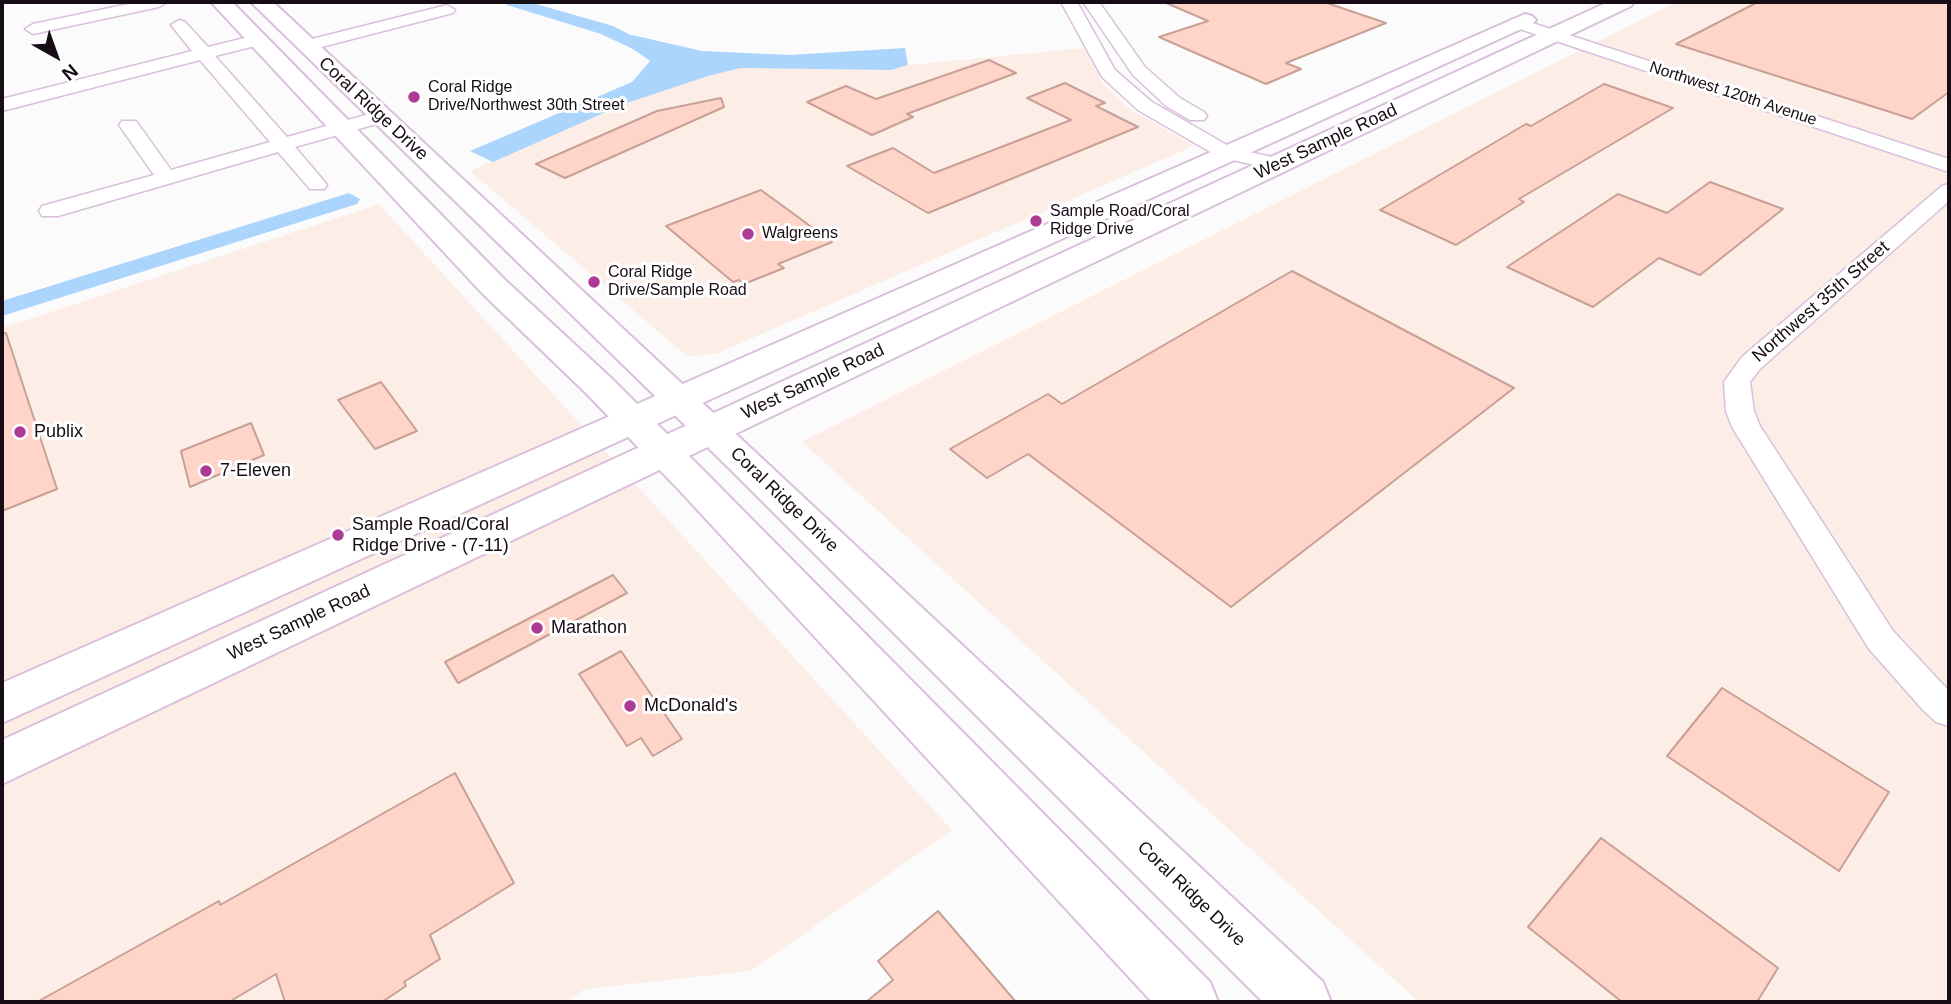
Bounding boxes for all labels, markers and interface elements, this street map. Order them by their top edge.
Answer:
north arrow [21,21,91,91]
street label: Coral Ridge Drive [314,53,432,165]
street label: Northwest 120th Avenue [1647,58,1819,130]
text: N [58,60,82,85]
place label: Coral Ridge Drive/Northwest 30th Street [428,78,625,116]
marker: Coral Ridge Drive/Northwest 30th Street [406,89,422,105]
street label: West Sample Road [1251,100,1401,184]
place label: Sample Road/Coral Ridge Drive [1050,202,1190,240]
marker: Sample Road/Coral Ridge Drive [1028,213,1044,229]
place label: Walgreens [762,224,838,244]
marker: Walgreens [740,226,756,242]
street label: Northwest 35th Street [1748,237,1894,367]
place label: Coral Ridge Drive/Sample Road [608,263,747,301]
marker: Coral Ridge Drive/Sample Road [586,274,602,290]
street label: West Sample Road [738,340,888,424]
place label: Publix [34,421,83,443]
marker: Publix [12,424,28,440]
street label: Coral Ridge Drive [725,443,843,557]
place label: 7-Eleven [220,460,291,482]
marker: 7-Eleven [198,463,214,479]
place label: Sample Road/Coral Ridge Drive - (7-11) [352,514,509,556]
marker: Sample Road/Coral Ridge Drive - (7-11) [330,527,346,543]
street label: West Sample Road [224,581,374,665]
place label: Marathon [551,617,627,639]
marker: Marathon [529,620,545,636]
place label: McDonald's [644,695,737,717]
marker: McDonald's [622,698,638,714]
street label: Coral Ridge Drive [1132,837,1250,951]

